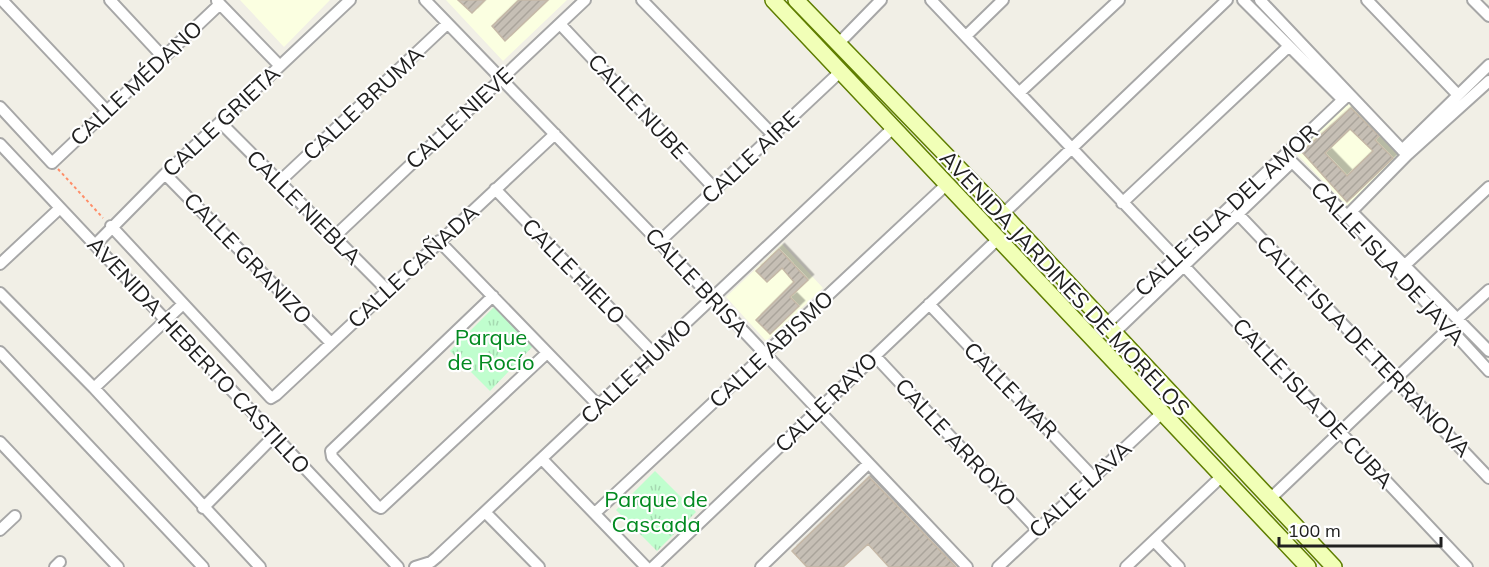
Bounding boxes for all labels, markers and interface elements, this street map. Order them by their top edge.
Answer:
street label: CALLE MÉDANO [64,14,208,152]
street label: CALLE BRUMA [297,40,429,166]
street label: CALLE NUBE [582,47,694,165]
street label: CALLE GRIETA [156,59,286,183]
street label: CALLE NIEVE [399,61,519,175]
street label: CALLE AIRE [695,105,805,209]
street label: CALLE ISLA DEL AMOR [1128,118,1324,302]
street label: CALLE NIEBLA [241,144,367,270]
street label: AVENIDA JARDINES DE MORELOS [934,144,1196,422]
street label: CALLE ISLA DE JAVA [1305,175,1471,351]
street label: CALLE GRANIZO [178,186,318,330]
street label: CALLE CAÑADA [342,198,484,334]
street label: CALLE HIELO [516,212,632,330]
street label: CALLE BRISA [639,222,755,342]
street label: CALLE ISLA DE TERRANOVA [1251,229,1477,463]
street label: AVENIDA HEBERTO CASTILLO [82,231,316,479]
street label: CALLE ABISMO [703,284,839,414]
street label: CALLE HUMO [574,312,698,430]
street label: CALLE ISLA DE CUBA [1227,312,1399,494]
park label: Parque de Rocío [447,323,535,376]
street label: CALLE MAR [958,336,1064,444]
street label: CALLE RAYO [769,346,883,458]
street label: CALLE ARROYO [889,372,1023,512]
street label: CALLE LAVA [1023,434,1137,544]
park label: Parque de Cascada [604,485,708,538]
scale bar [1279,510,1441,548]
text: 100 m [1288,519,1341,542]

